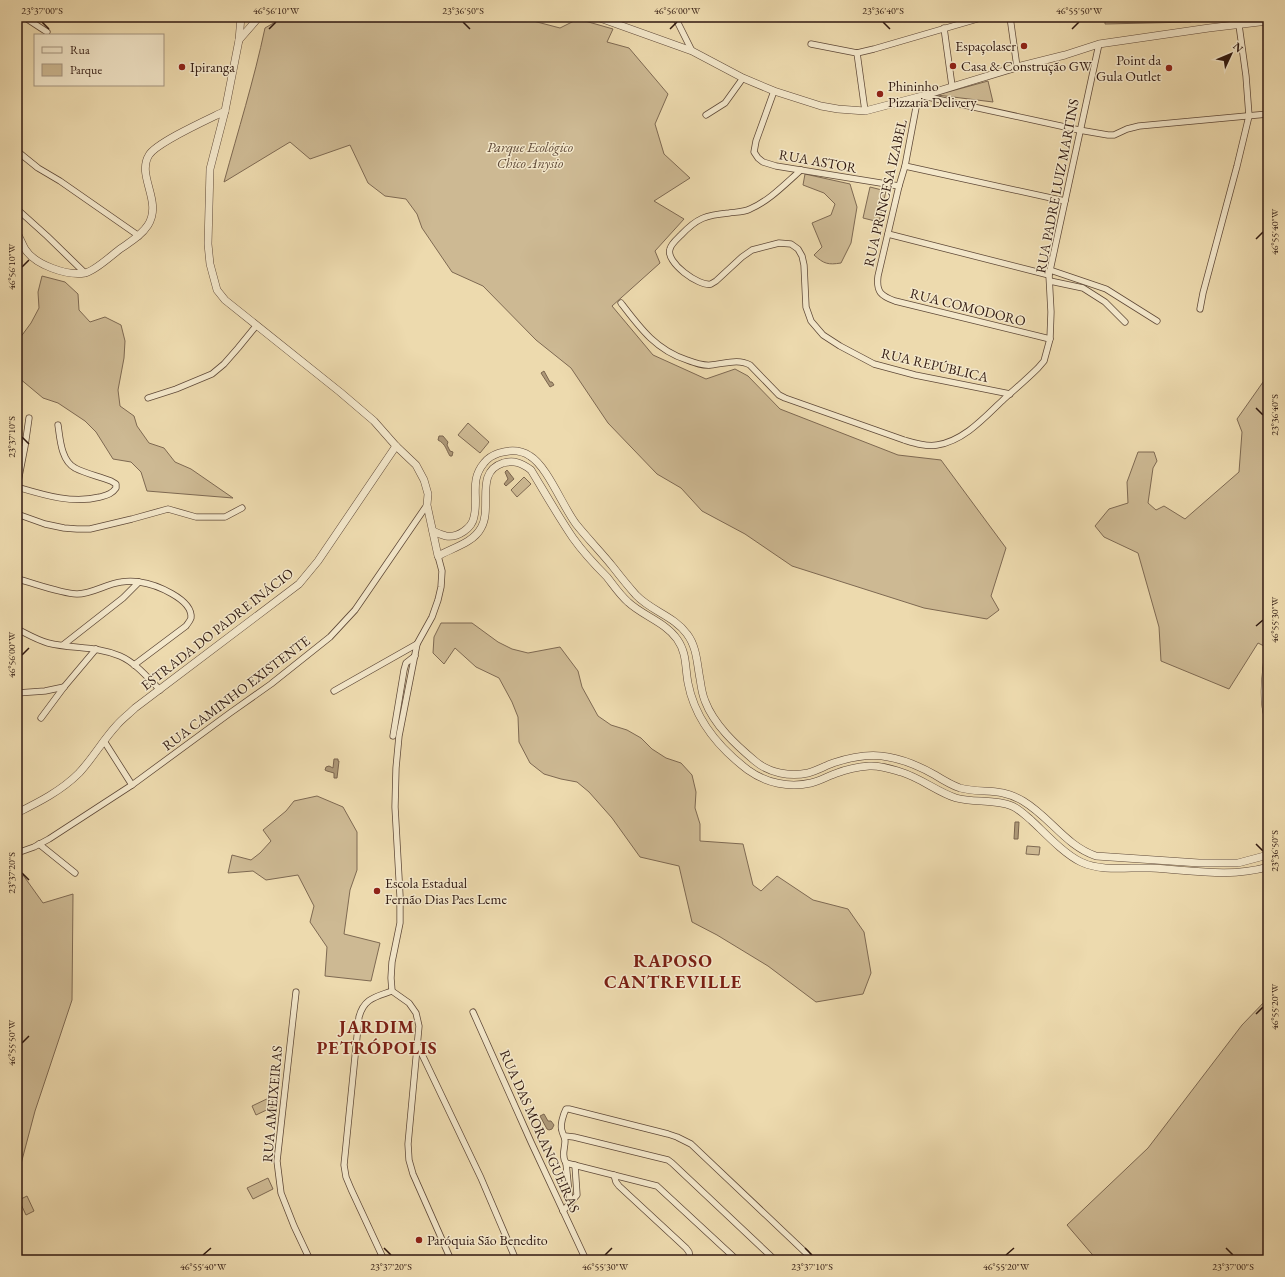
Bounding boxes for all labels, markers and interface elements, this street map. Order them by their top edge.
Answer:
text: 23°37'00"S [21,4,63,17]
text: 46°56'10"W [253,4,300,17]
text: 23°36'50"S [442,4,484,17]
text: 46°56'00"W [654,4,701,17]
text: 23°36'40"S [862,4,904,17]
text: 46°55'50"W [1056,4,1103,17]
legend [34,34,164,86]
north arrow [1211,34,1251,74]
place label: Espaçolaser [955,37,1016,55]
text: N [1230,39,1246,55]
marker: Espaçolaser [1019,41,1029,51]
text: Rua [70,42,90,58]
place label: Point da Gula Outlet [1096,51,1162,85]
place label: Casa & Construção GW [961,57,1093,75]
place label: Ipiranga [190,58,235,76]
marker: Casa & Construção GW [948,61,958,71]
text: Parque [70,62,102,78]
marker: Ipiranga [177,62,187,72]
marker: Point da Gula Outlet [1164,63,1174,73]
place label: Phininho Pizzaria Delivery [888,77,978,111]
marker: Phininho Pizzaria Delivery [875,89,885,99]
street label: RUA PADRE LUIZ MARTINS [1031,97,1083,275]
street label: RUA PRINCESA IZABEL [859,117,911,268]
park label: Parque Ecológico Chico Anysio [487,138,574,172]
street label: RUA ASTOR [778,145,859,177]
text: 46°55'40"W [1268,208,1281,255]
text: 46°56'10"W [5,243,18,290]
street label: RUA COMODORO [908,284,1028,330]
street label: RUA REPÚBLICA [880,344,991,386]
text: 23°36'40"S [1268,394,1281,436]
text: 23°37'10"S [5,416,18,458]
street label: ESTRADA DO PADRE INÁCIO [137,564,297,694]
text: 46°55'30"W [1268,596,1281,643]
text: 46°56'00"W [5,631,18,678]
street label: RUA CAMINHO EXISTENTE [159,631,314,754]
text: 23°36'50"S [1268,830,1281,872]
text: 23°37'20"S [5,852,18,894]
place label: Escola Estadual Fernão Dias Paes Leme [385,874,507,908]
marker: Escola Estadual Fernão Dias Paes Leme [372,886,382,896]
district label: RAPOSO CANTREVILLE [604,949,742,993]
text: 46°55'20"W [1268,983,1281,1030]
district label: JARDIM PETRÓPOLIS [316,1015,438,1059]
text: 46°55'50"W [5,1019,18,1066]
street label: RUA AMEIXEIRAS [258,1045,286,1163]
street label: RUA DAS MORANGUEIRAS [496,1047,584,1215]
place label: Paróquia São Benedito [427,1231,548,1249]
marker: Paróquia São Benedito [414,1235,424,1245]
text: 46°55'40"W [180,1260,227,1273]
text: 23°37'20"S [370,1260,412,1273]
text: 46°55'30"W [582,1260,629,1273]
text: 23°37'10"S [791,1260,833,1273]
text: 46°55'20"W [983,1260,1030,1273]
text: 23°37'00"S [1212,1260,1254,1273]

